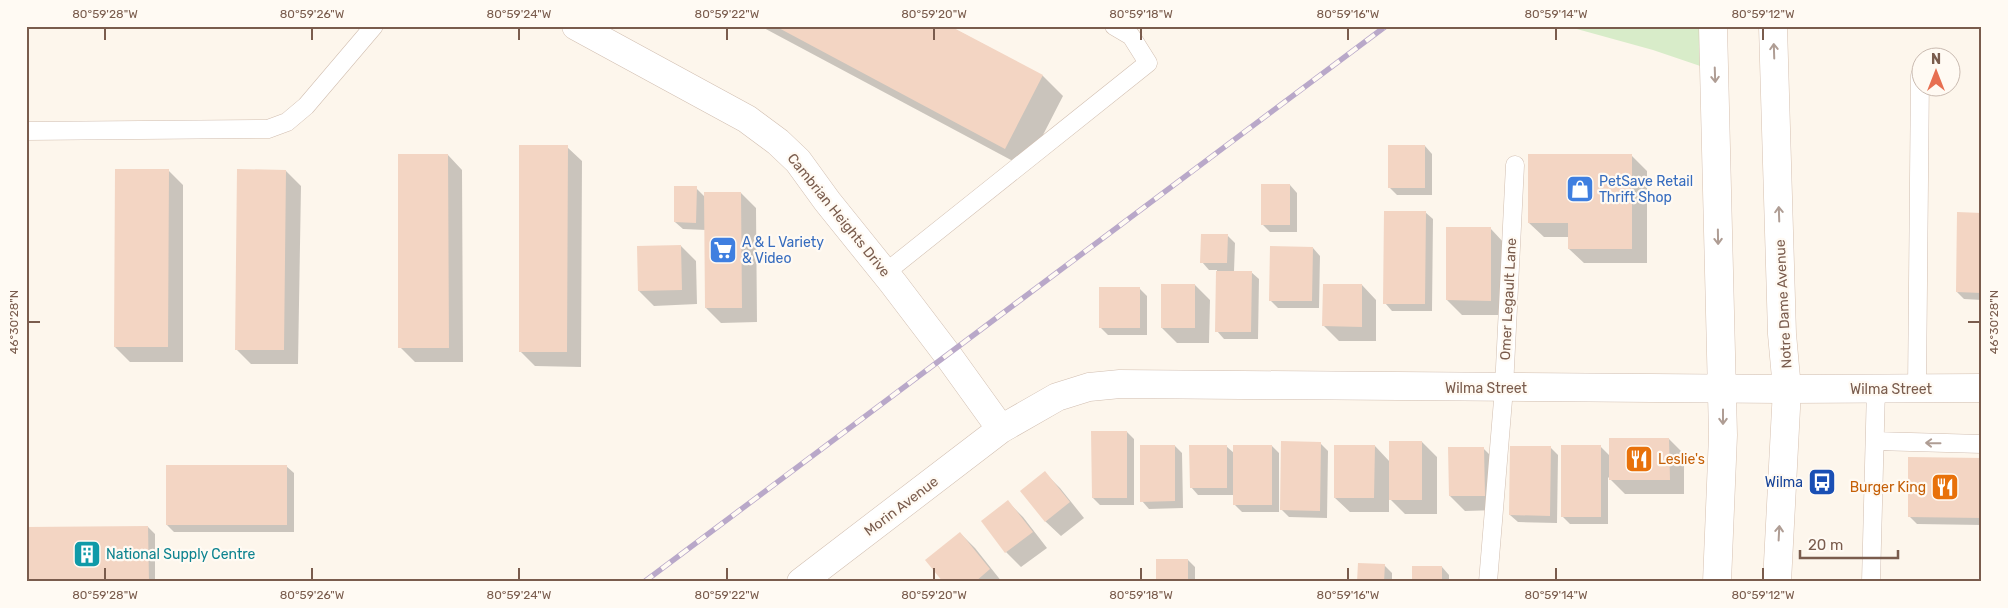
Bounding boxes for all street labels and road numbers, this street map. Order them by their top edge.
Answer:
street label: Cambrian Heights Drive [784,150,894,281]
street label: Omer Legault Lane [1497,237,1520,361]
street label: Notre Dame Avenue [1772,239,1795,369]
street label: Wilma Street [1445,380,1528,397]
street label: Wilma Street [1850,381,1933,398]
street label: Morin Avenue [861,473,942,540]

